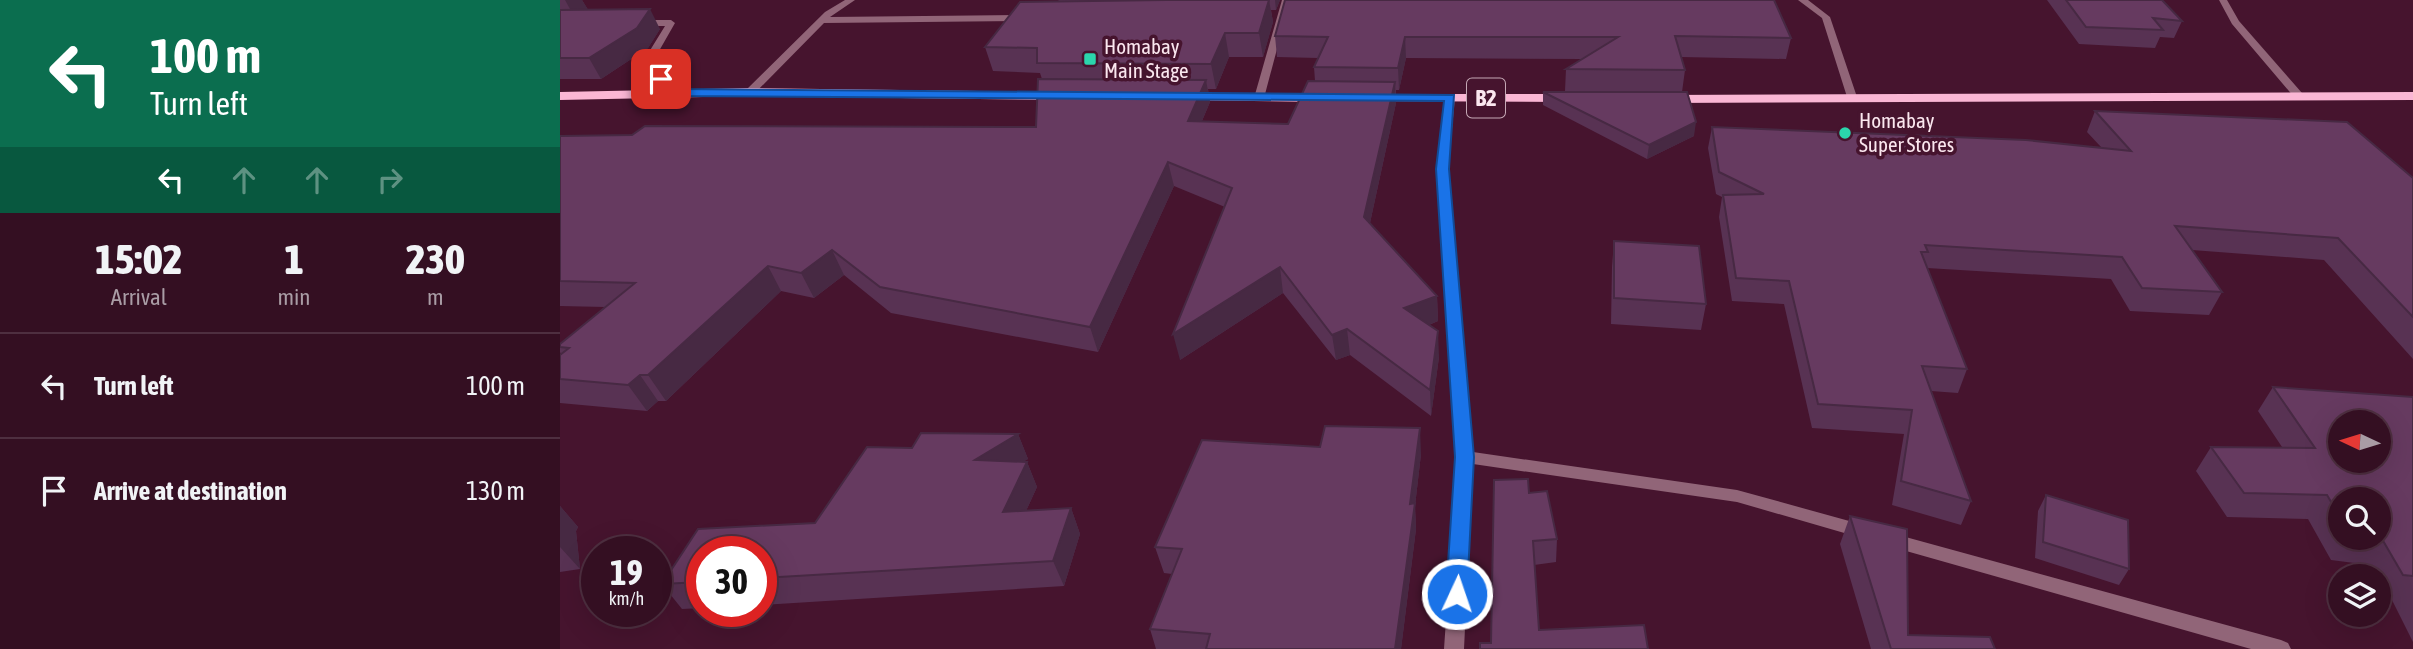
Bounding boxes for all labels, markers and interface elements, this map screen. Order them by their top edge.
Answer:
text: 100 m [150,27,261,83]
icon: left [35,28,126,119]
place label: Homabay Main Stage [1104,34,1189,82]
pin [631,49,691,109]
marker: Homabay Main Stage [1082,51,1098,67]
icon: arrive [642,60,680,98]
road number: B2 [1467,78,1505,118]
text: Turn left [150,85,248,122]
place label: Homabay Super Stores [1859,108,1954,156]
marker: Homabay Super Stores [1837,125,1853,141]
icon: left [152,161,190,199]
icon: ahead [225,161,263,199]
icon: ahead [298,161,336,199]
icon: right [371,161,409,199]
text: 15:02 [95,235,182,283]
text: 1 [284,235,304,283]
text: 230 [406,235,465,283]
text: Arrival [111,284,167,310]
text: min [278,284,311,310]
text: m [427,284,444,310]
icon: left [35,367,73,405]
text: Turn left [94,371,174,401]
text: 100 m [466,371,525,401]
north arrow [2328,410,2390,472]
map controls [2328,410,2391,627]
icon: arrive [35,472,73,510]
text: Arrive at destination [94,476,287,506]
text: 130 m [466,476,525,506]
button: search [2328,487,2391,550]
speed limit sign: 30 [686,536,777,627]
text: 19 [610,552,643,592]
position arrow [1420,557,1494,631]
button: layers [2328,564,2391,627]
text: km/h [609,588,644,609]

